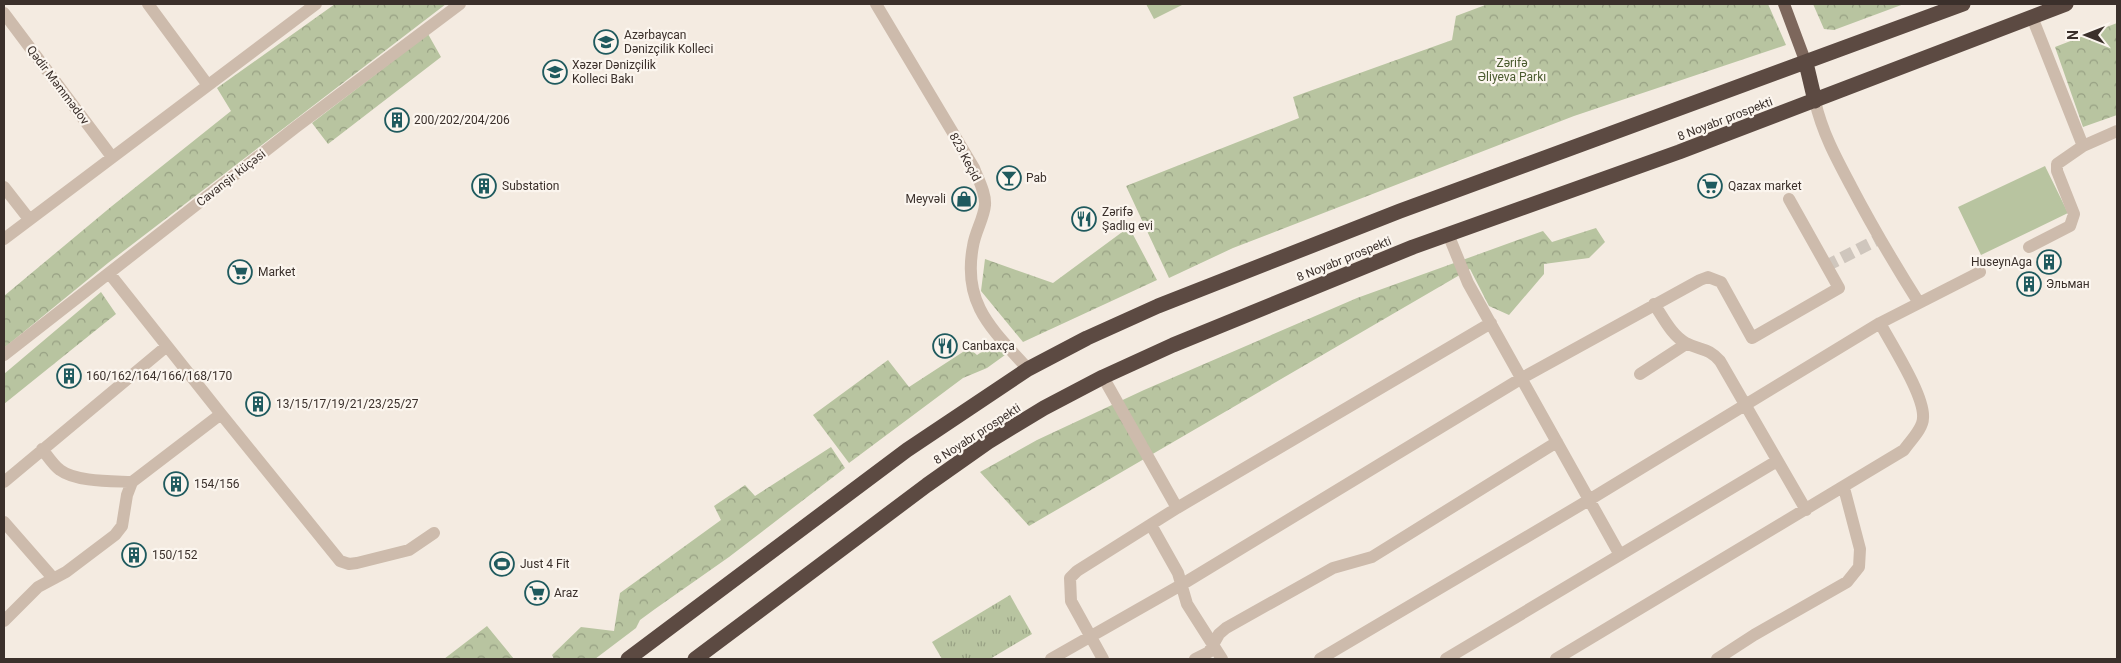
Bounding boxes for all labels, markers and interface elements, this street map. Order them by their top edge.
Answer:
north arrow [2061,10,2111,60]
place label: Azərbaycan Dənizçilik Kolleci [624,28,713,56]
school or university icon: Azərbaycan Dənizçilik Kolleci [593,29,619,55]
text: N [2065,30,2081,40]
street label: Qədir Məmmədov [24,43,92,127]
park label: Zərifə Əliyeva Parkı [1478,56,1546,84]
place label: Xəzər Dənizçilik Kolleci Bakı [572,58,657,86]
school or university icon: Xəzər Dənizçilik Kolleci Bakı [542,59,568,85]
street label: 8 Noyabr prospekti [1675,94,1775,144]
building icon: 200/202/204/206 [384,107,410,133]
place label: 200/202/204/206 [414,113,510,127]
street label: 823 Keçid [946,130,984,184]
street label: Cavanşir küçəsi [194,147,268,209]
bar icon: Pab [996,165,1022,191]
place label: Pab [1026,171,1047,185]
building icon: Substation [471,173,497,199]
supermarket icon: Qazax market [1697,173,1723,199]
place label: Substation [502,179,559,193]
place label: Qazax market [1728,179,1802,193]
shop icon: Meyvəli [951,186,977,212]
place label: Meyvəli [906,192,946,206]
place label: Zərifə Şadlıg evi [1102,205,1153,233]
restaurant icon: Zərifə Şadlıg evi [1071,206,1097,232]
street label: 8 Noyabr prospekti [1295,234,1393,284]
building icon: HuseynAga [2036,249,2062,275]
place label: HuseynAga [1971,255,2032,269]
supermarket icon: Market [227,259,253,285]
place label: Market [258,265,295,279]
building icon: Эльман [2016,271,2042,297]
place label: Эльман [2046,277,2090,291]
restaurant icon: Canbaxça [932,333,958,359]
place label: Canbaxça [962,339,1015,353]
building icon: 160/162/164/166/168/170 [56,363,82,389]
place label: 160/162/164/166/168/170 [86,369,232,383]
building icon: 13/15/17/19/21/23/25/27 [245,391,271,417]
place label: 13/15/17/19/21/23/25/27 [276,397,419,411]
street label: 8 Noyabr prospekti [931,401,1023,467]
building icon: 154/156 [163,471,189,497]
place label: 154/156 [194,477,240,491]
building icon: 150/152 [121,542,147,568]
place label: 150/152 [152,548,198,562]
sports icon: Just 4 Fit [489,551,515,577]
place label: Just 4 Fit [520,557,570,571]
supermarket icon: Araz [524,580,550,606]
place label: Araz [554,586,578,600]

